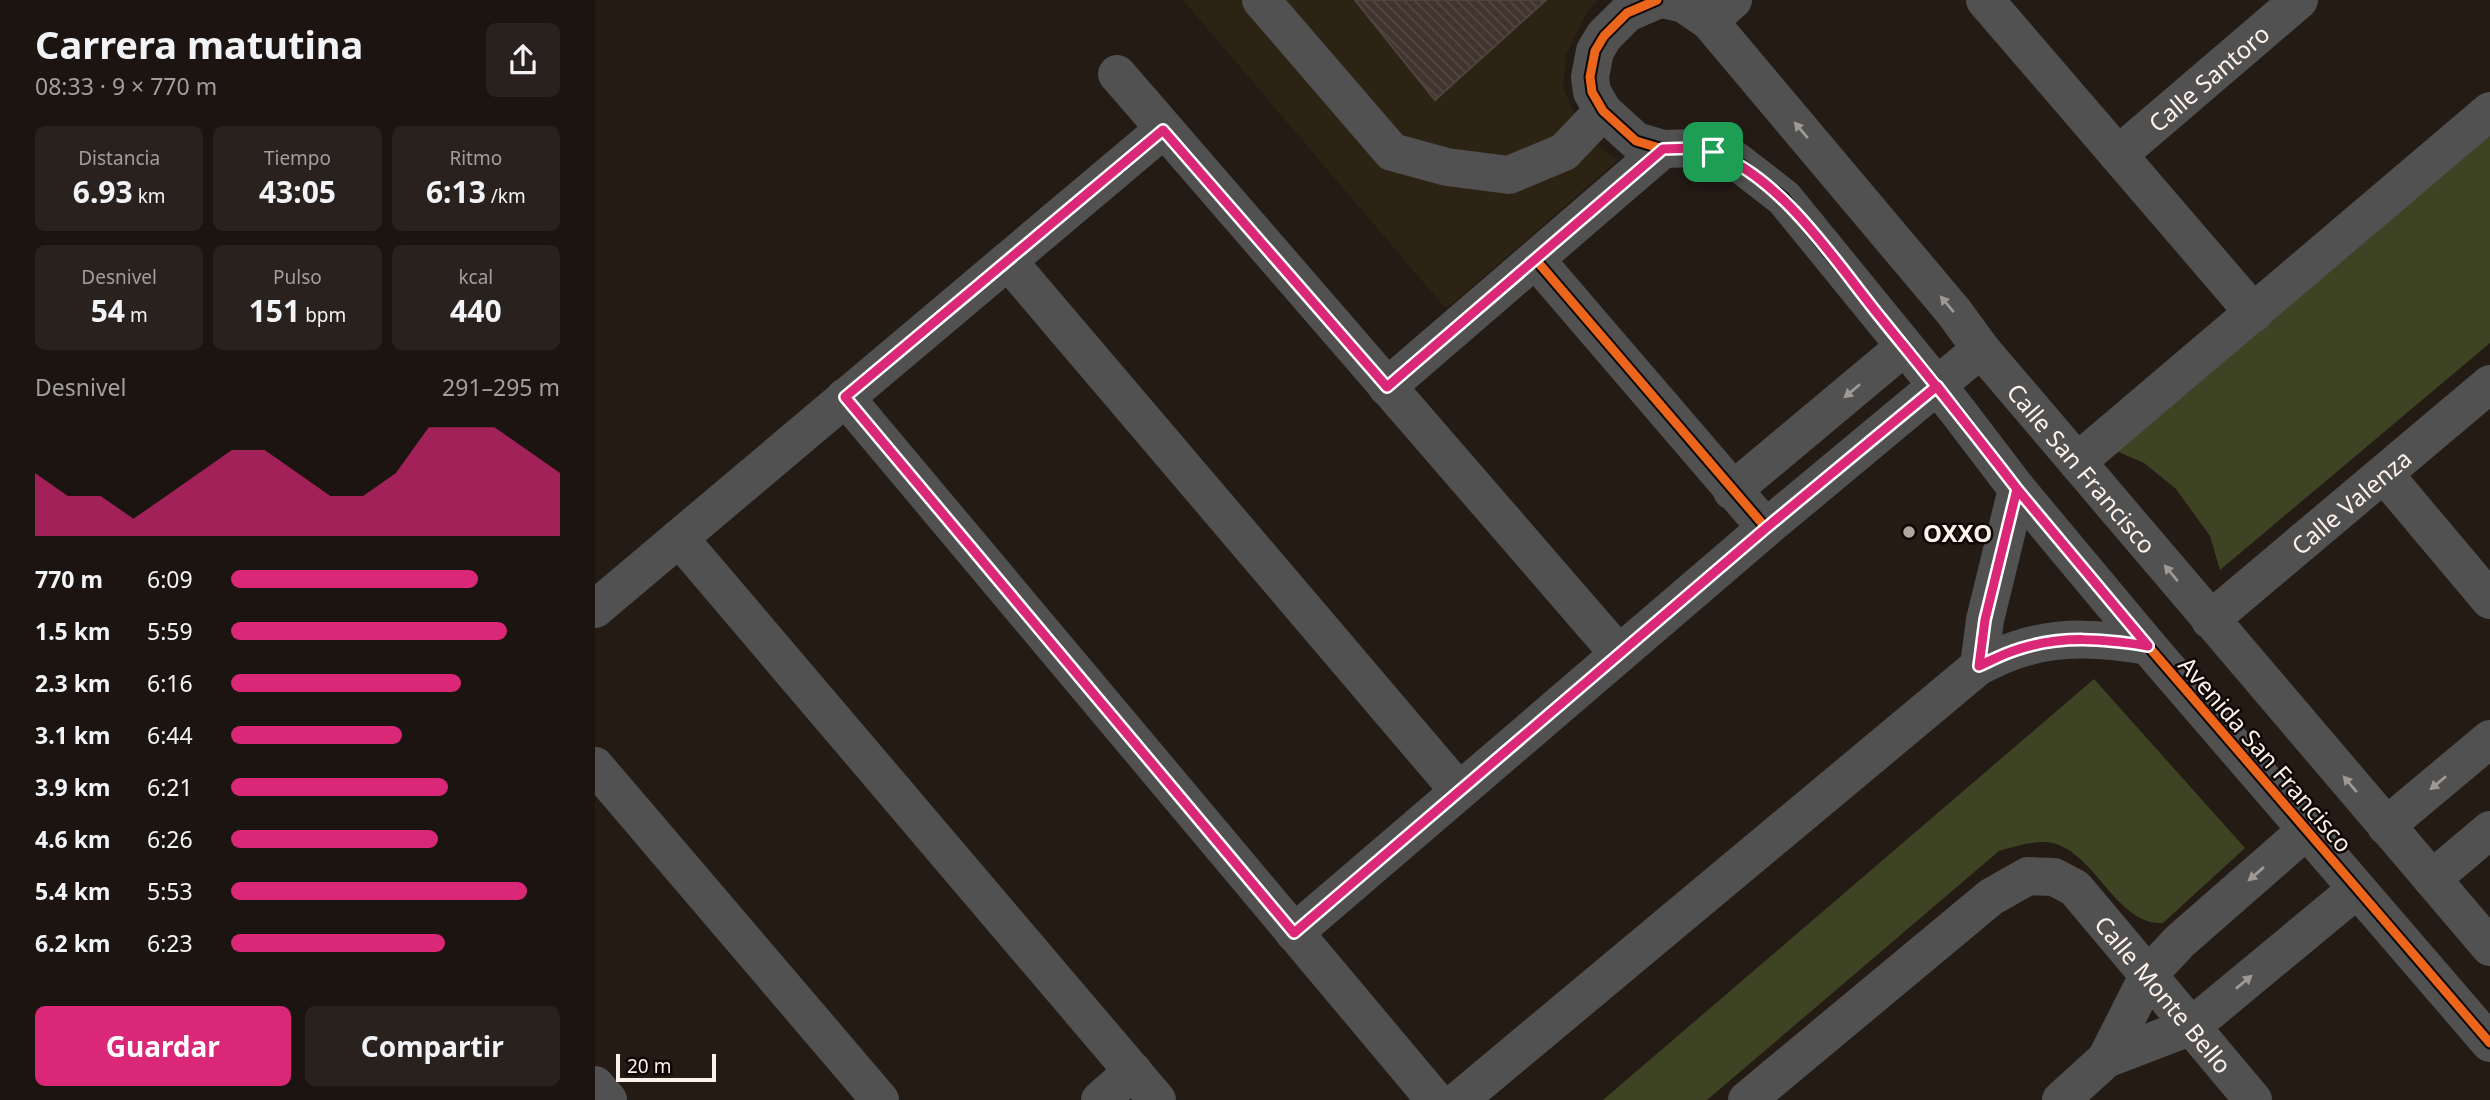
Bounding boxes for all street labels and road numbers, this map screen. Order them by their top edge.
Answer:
street label: Calle Santoro [2141,16,2276,139]
street label: Calle San Francisco [2000,376,2164,560]
street label: Calle Valenza [2284,441,2418,562]
street label: Avenida San Francisco [2172,649,2360,859]
street label: Calle Monte Bello [2088,908,2240,1080]

